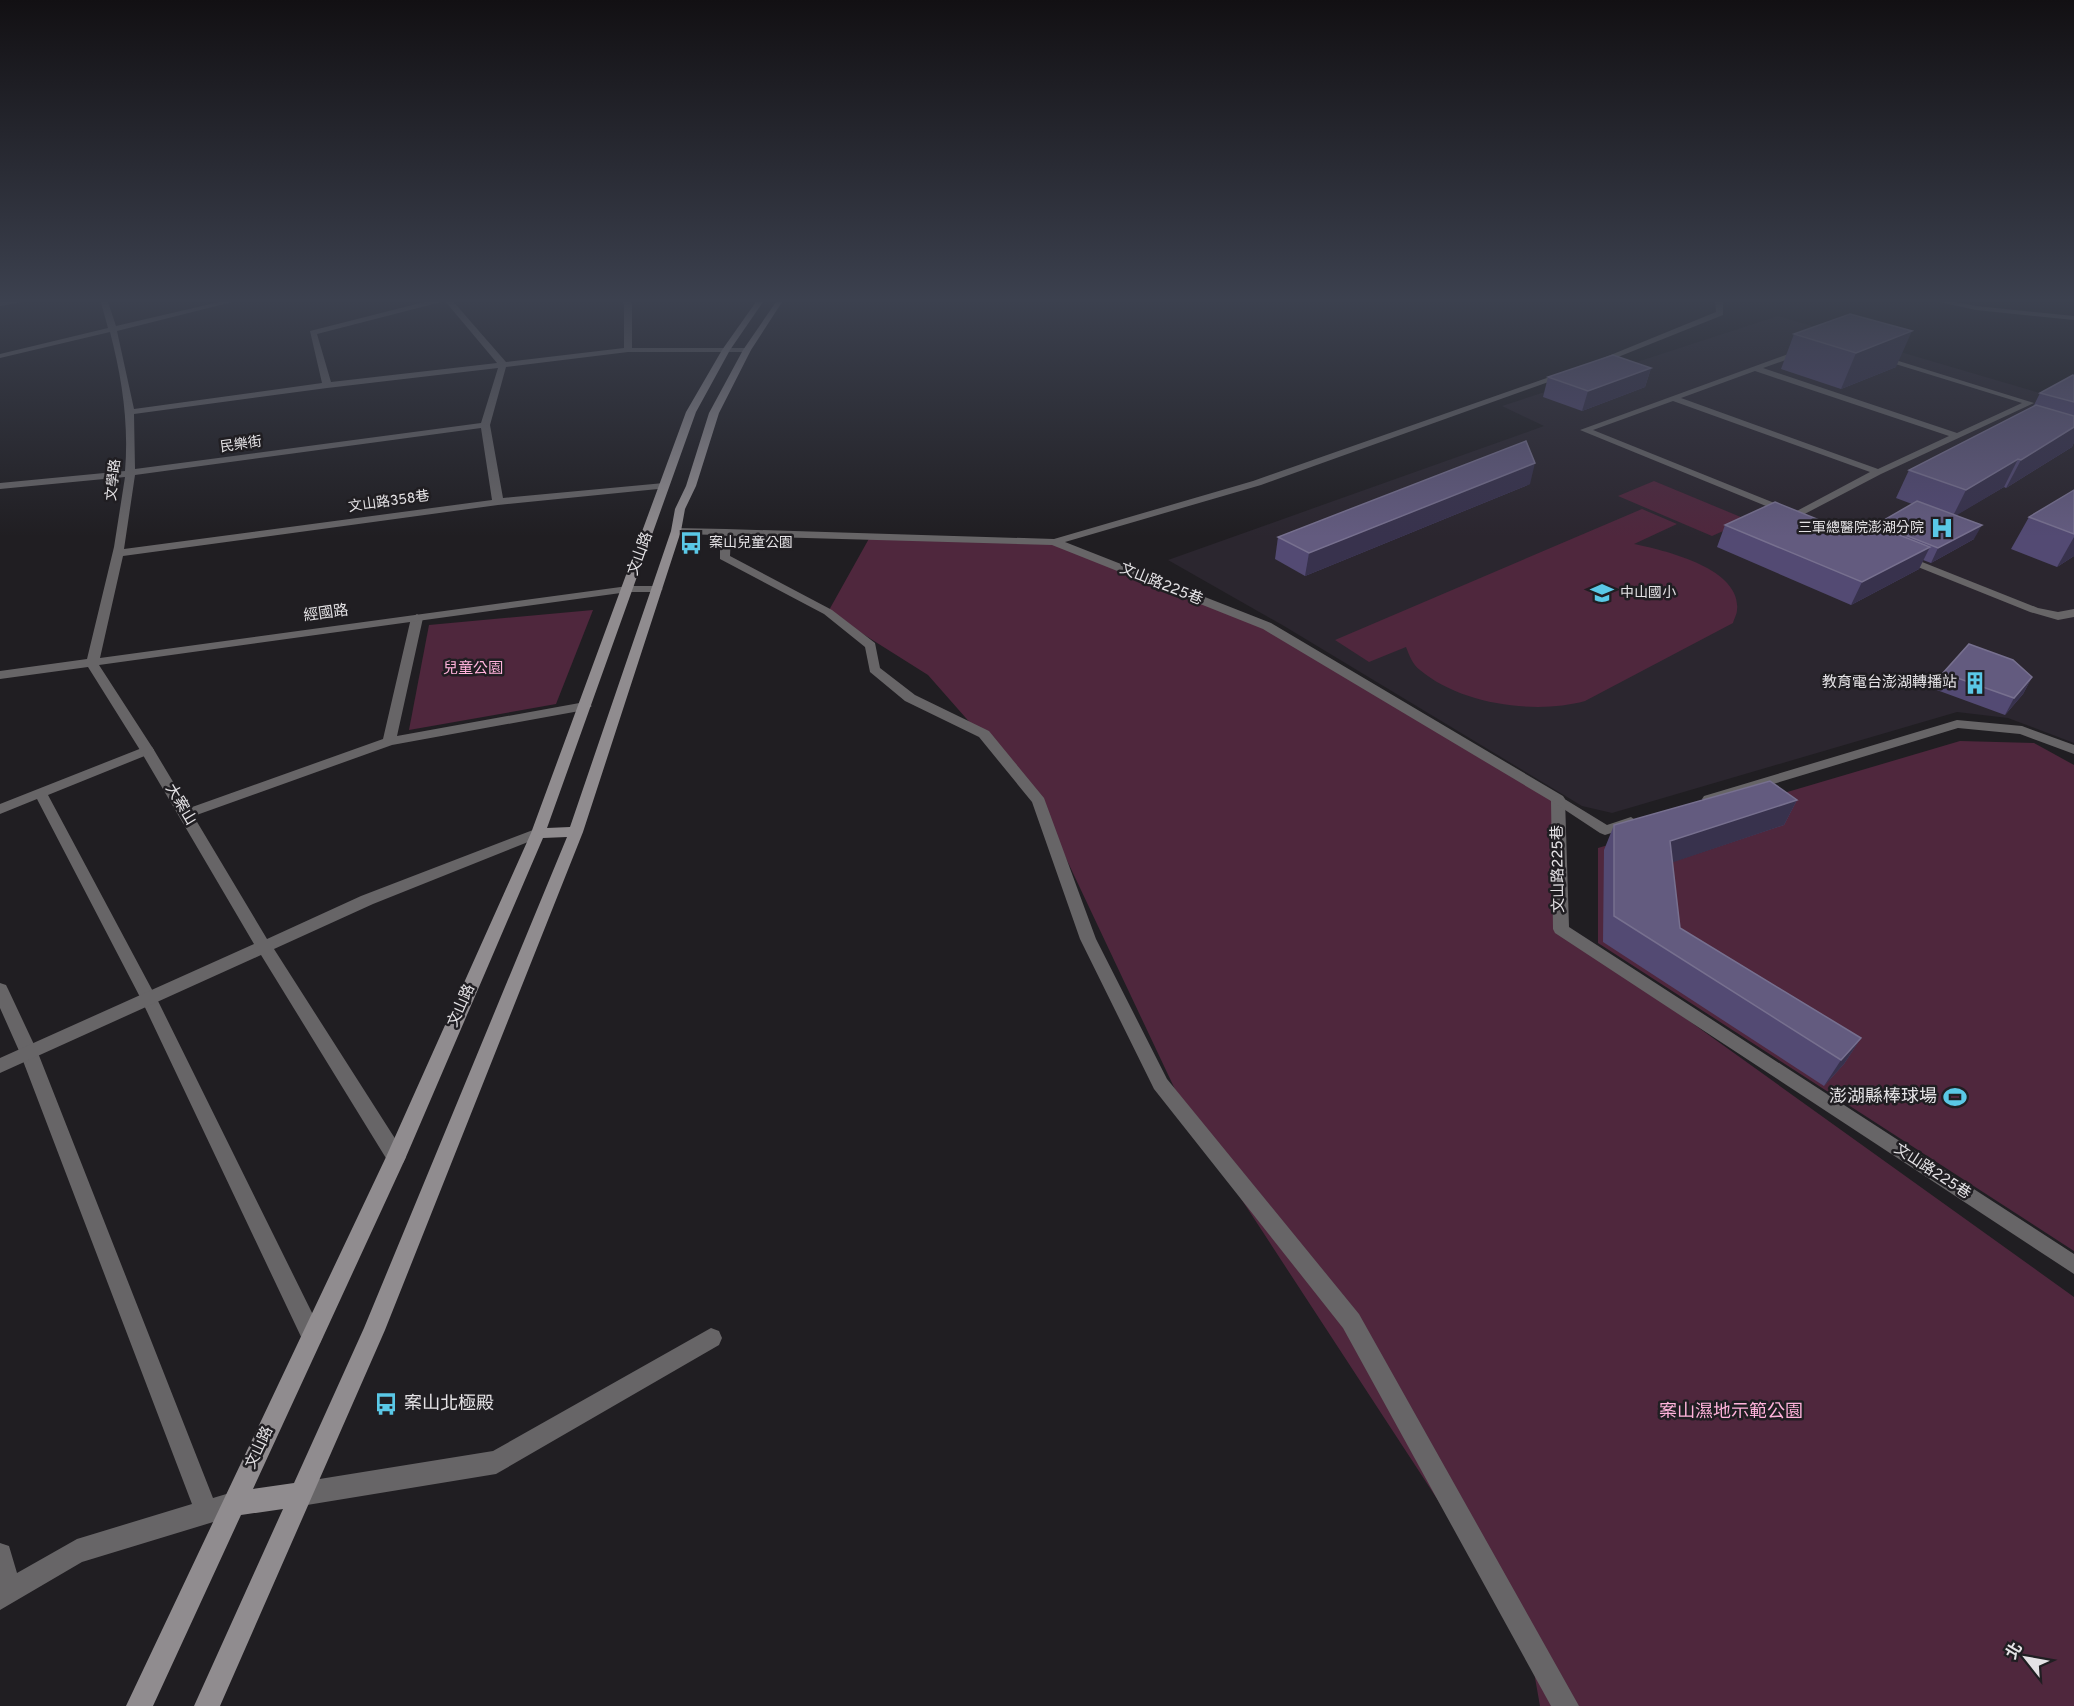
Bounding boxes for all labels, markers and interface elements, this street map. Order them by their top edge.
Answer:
street label: 民樂街 [219,433,263,456]
street label: 文學路 [103,458,125,502]
street label: 文山路358巷 [347,488,431,516]
hospital icon: 三軍總醫院澎湖分院 [1929,515,1955,541]
place label: 三軍總醫院澎湖分院 [1798,520,1924,537]
street label: 文山路 [624,530,658,578]
bus stop icon: 案山兒童公園 [678,530,704,556]
place label: 案山兒童公園 [709,534,793,552]
street label: 文山路225巷 [1117,560,1205,610]
school or university icon: 中山國小 [1589,580,1615,606]
place label: 中山國小 [1620,585,1676,602]
street label: 經國路 [302,601,350,627]
park label: 兒童公園 [443,660,503,679]
building icon: 教育電台澎湖轉播站 [1962,670,1988,696]
place label: 教育電台澎湖轉播站 [1822,673,1957,693]
street label: 大案山 [160,781,200,829]
street label: 文山路225巷 [1549,825,1569,913]
street label: 文山路 [444,982,480,1030]
sports icon: 澎湖縣棒球場 [1942,1084,1968,1110]
place label: 澎湖縣棒球場 [1829,1086,1937,1109]
street label: 文山路225巷 [1890,1140,1974,1204]
bus stop icon: 案山北極殿 [373,1391,399,1417]
place label: 案山北極殿 [404,1393,494,1416]
park label: 案山濕地示範公園 [1659,1401,1803,1424]
street label: 文山路 [242,1424,278,1472]
north arrow [1996,1628,2056,1688]
text: 北 [2002,1639,2028,1663]

